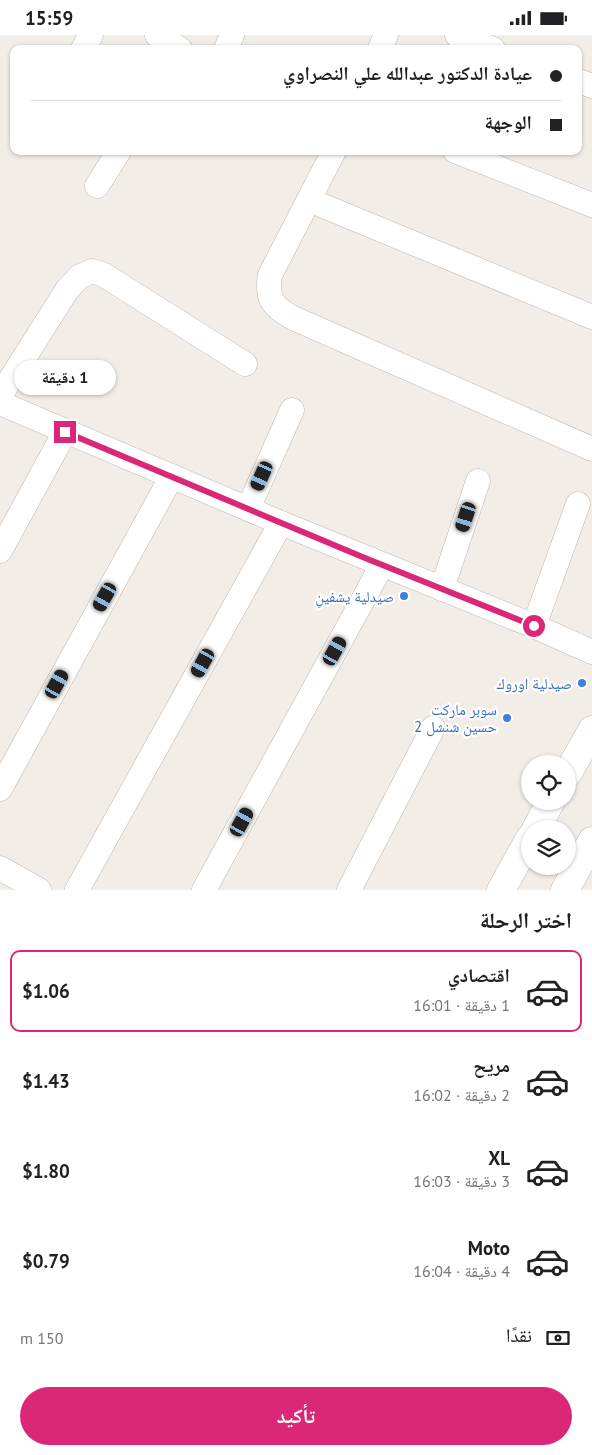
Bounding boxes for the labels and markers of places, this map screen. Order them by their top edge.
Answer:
place label: صيدلية يشفينِ [315,587,394,609]
marker: صيدلية يشفينِ [398,590,410,602]
place label: صيدلية اوروك [497,674,572,693]
marker: صيدلية اوروك [576,677,588,689]
place label: سوبر ماركت حسين شنشل 2 [414,700,497,737]
marker: سوبر ماركت حسين شنشل 2 [501,712,513,724]

